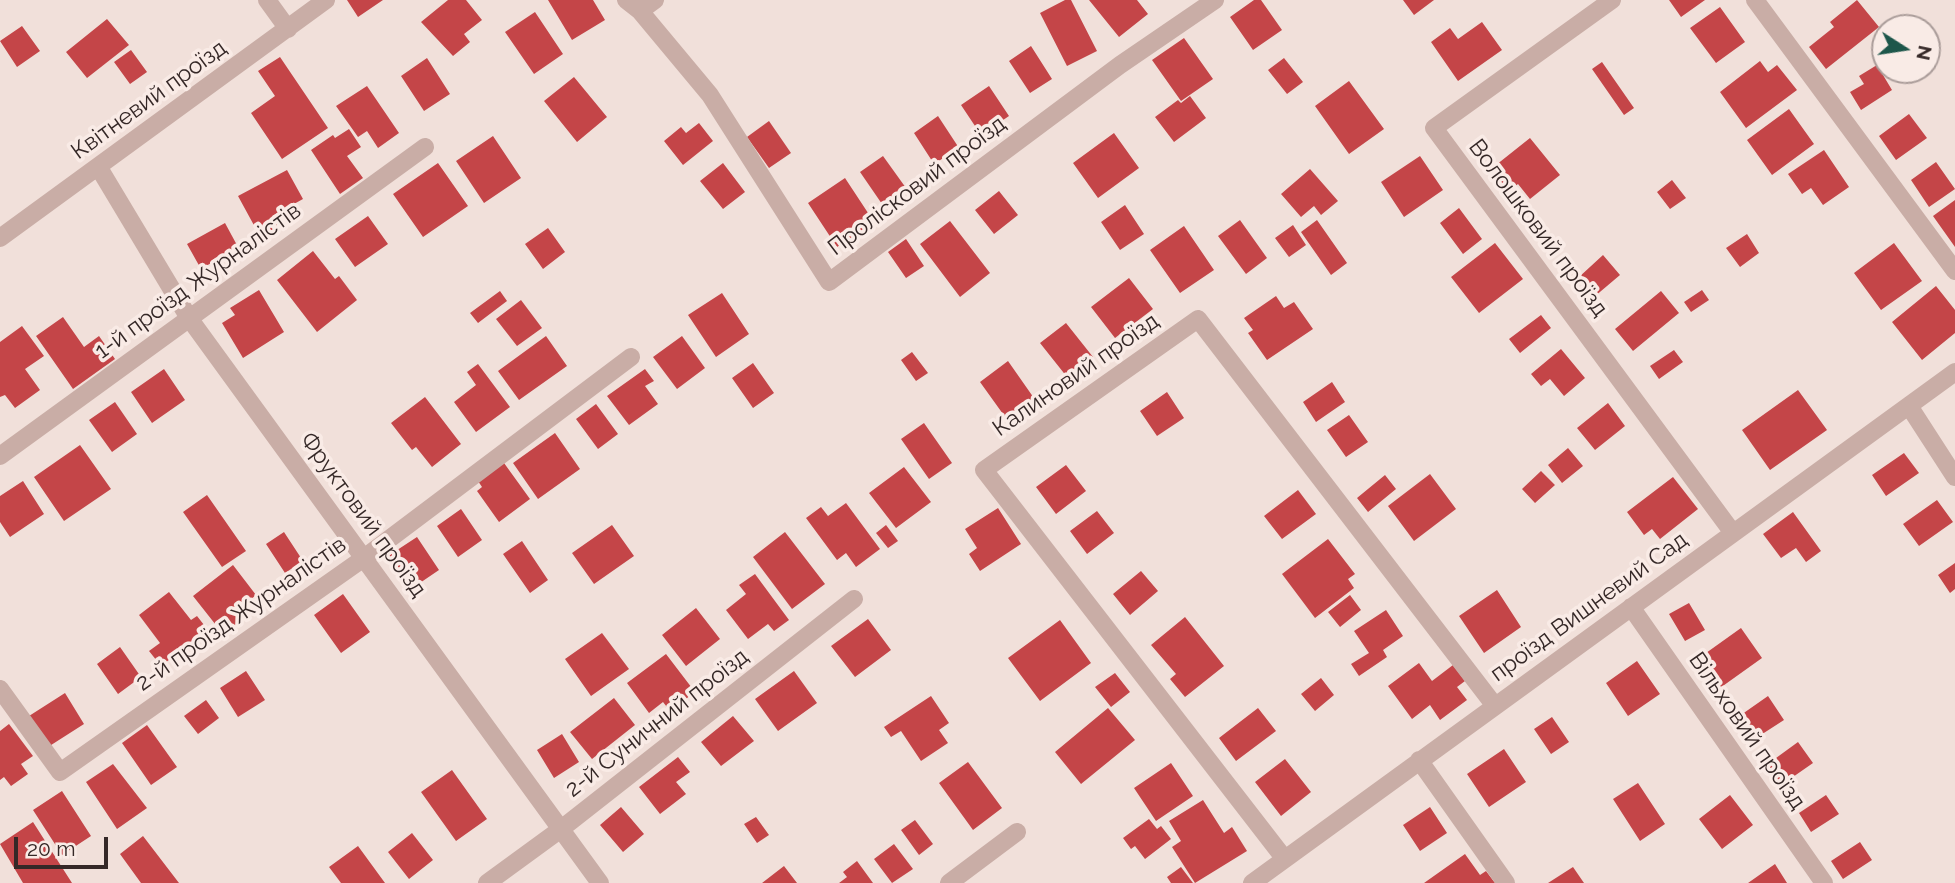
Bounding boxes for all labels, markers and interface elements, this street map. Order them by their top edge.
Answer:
north arrow [1871,14,1941,84]
street label: Квітневий проїзд [66,34,232,166]
text: N [1912,44,1937,62]
street label: Пролісковий проїзд [823,110,1011,262]
street label: Волошковий проїзд [1462,134,1614,322]
street label: 1-й проїзд Журналістів [90,197,306,365]
street label: Калиновий проїзд [988,307,1164,443]
street label: Фруктовий проїзд [294,427,432,603]
street label: проїзд Вишневий Сад [1485,526,1693,688]
street label: 2-й проїзд Журналістів [131,531,351,697]
street label: 2-й Суничний проїзд [560,643,754,803]
street label: Вільховий проїзд [1683,647,1811,815]
scale bar [18,824,112,868]
text: 20 m [27,836,75,861]

